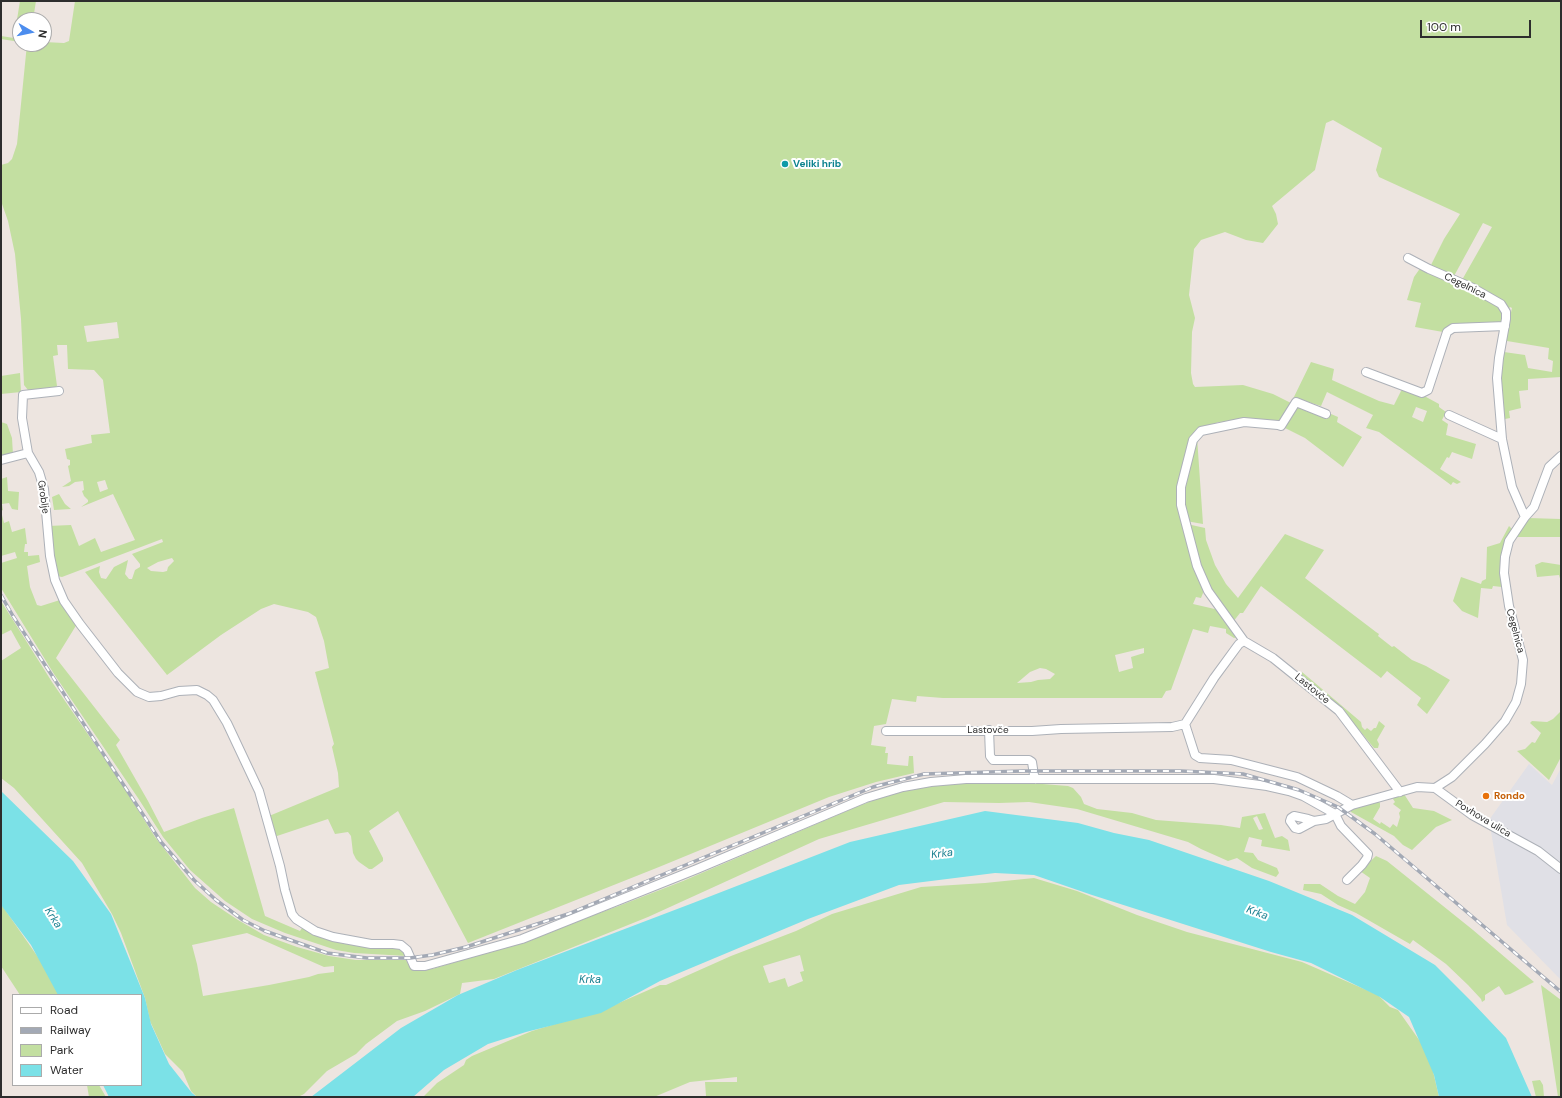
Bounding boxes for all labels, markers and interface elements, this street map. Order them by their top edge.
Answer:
north arrow [12,12,52,52]
scale bar [1422,12,1533,38]
text: 100 m [1427,19,1461,35]
text: N [35,29,50,39]
place label: Veliki hrib [793,158,841,170]
marker: Veliki hrib [780,159,790,169]
street label: Cegelnica [1442,271,1488,301]
street label: Groblje [35,480,51,514]
street label: Cegelnica [1503,608,1527,654]
street label: Lastovče [1292,671,1332,707]
street label: Lastovče [967,724,1009,736]
place label: Rondo [1494,790,1525,802]
marker: Rondo [1481,791,1491,801]
street label: Povhova ulica [1453,798,1513,840]
water label: Krka [930,846,954,862]
water label: Krka [1244,903,1270,923]
water label: Krka [41,905,65,931]
water label: Krka [579,973,601,987]
legend [12,994,142,1086]
text: Road [50,1002,78,1018]
text: Railway [50,1022,91,1038]
text: Park [50,1042,74,1058]
text: Water [50,1062,83,1078]

